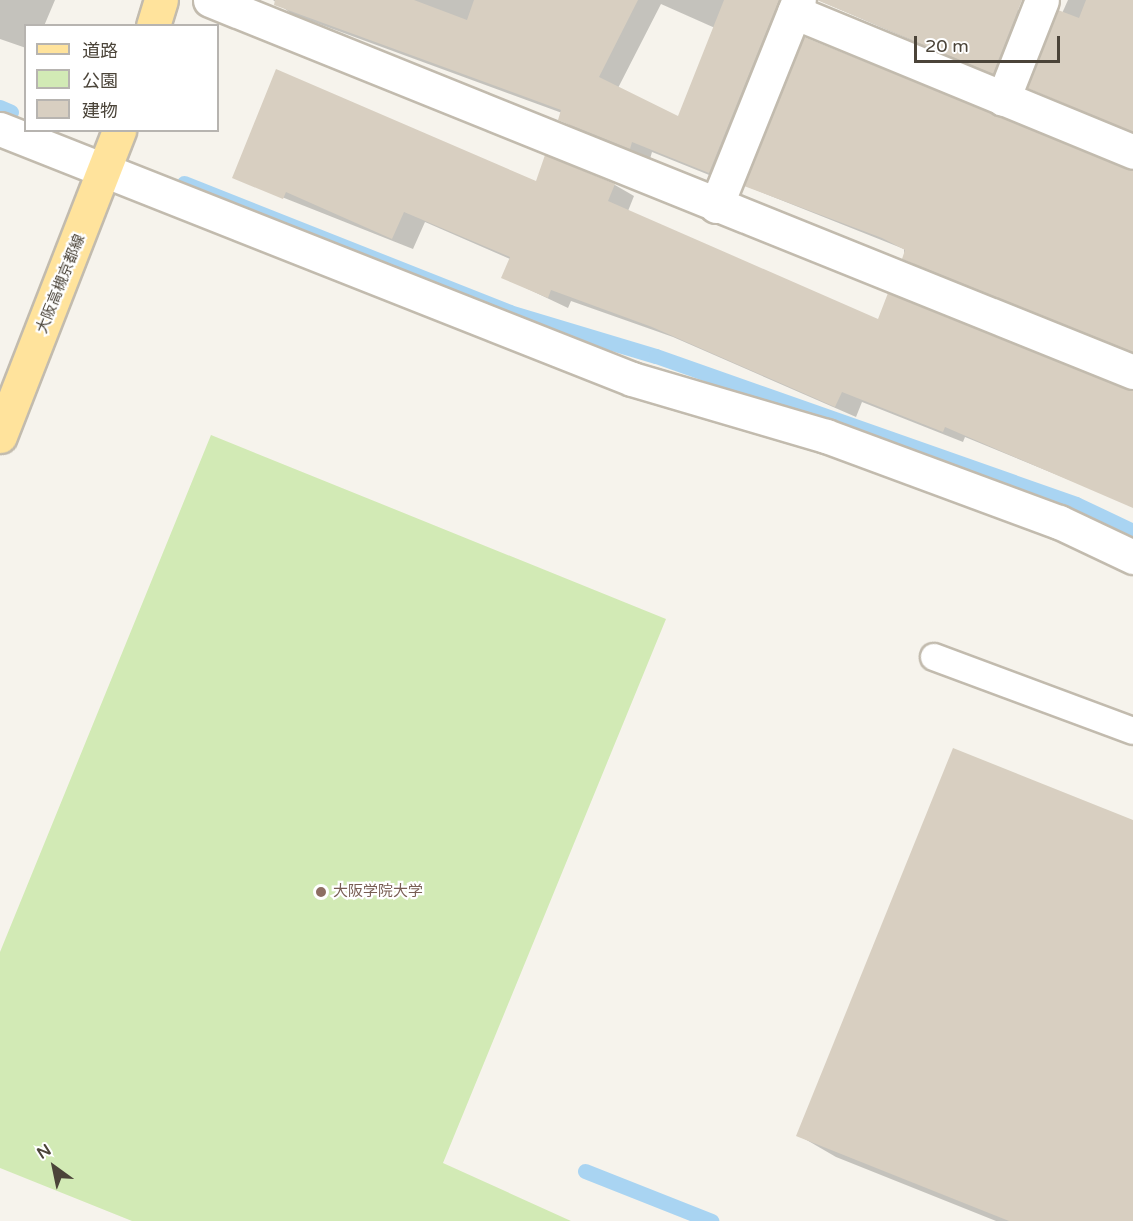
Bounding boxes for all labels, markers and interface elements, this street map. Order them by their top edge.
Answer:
legend [24,24,219,132]
scale bar [917,24,1062,62]
text: 20 m [925,35,969,57]
text: 道路 [82,40,118,62]
text: 公園 [82,70,118,92]
text: 建物 [82,100,118,122]
street label: 大阪高槻京都線 [33,232,89,336]
place label: 大阪学院大学 [333,883,423,901]
marker: 大阪学院大学 [314,885,328,899]
north arrow [24,1137,84,1197]
text: N [33,1140,55,1164]

